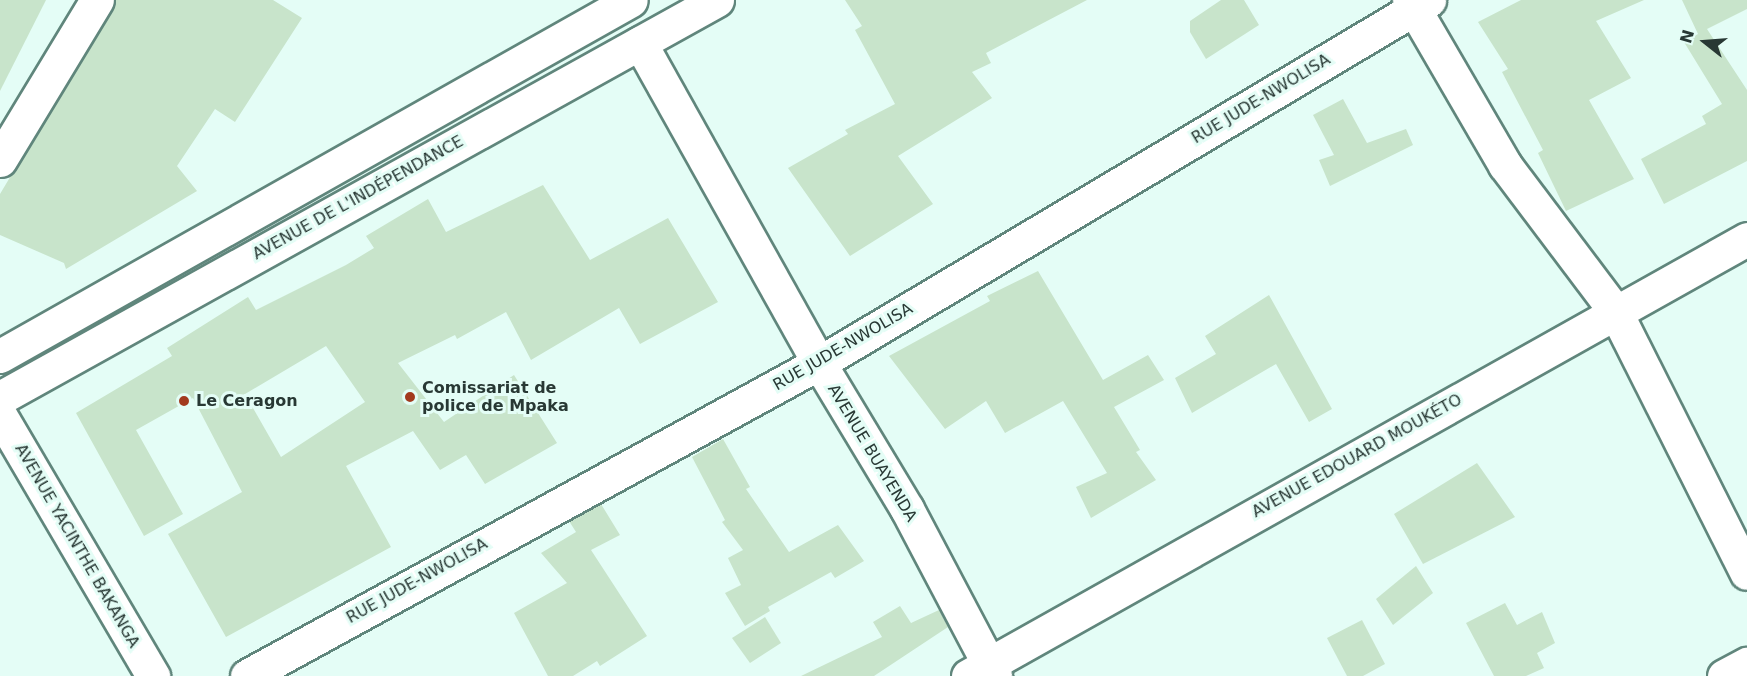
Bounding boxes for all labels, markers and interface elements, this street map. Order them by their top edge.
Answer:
north arrow [1675,12,1735,72]
text: N [1676,27,1698,46]
street label: RUE JUDE-NWOLISA [1188,50,1334,148]
street label: AVENUE DE L'INDÉPENDANCE [249,132,467,264]
street label: RUE JUDE-NWOLISA [770,299,916,395]
place label: Comissariat de police de Mpaka [422,378,569,416]
street label: AVENUE BUAYENDA [823,381,921,525]
marker: Comissariat de police de Mpaka [403,390,417,404]
street label: AVENUE EDOUARD MOUKÉTO [1249,390,1465,522]
place label: Le Ceragon [196,391,298,411]
marker: Le Ceragon [177,394,191,408]
street label: AVENUE YACINTHE BAKANGA [11,441,143,651]
street label: RUE JUDE-NWOLISA [343,534,491,628]

